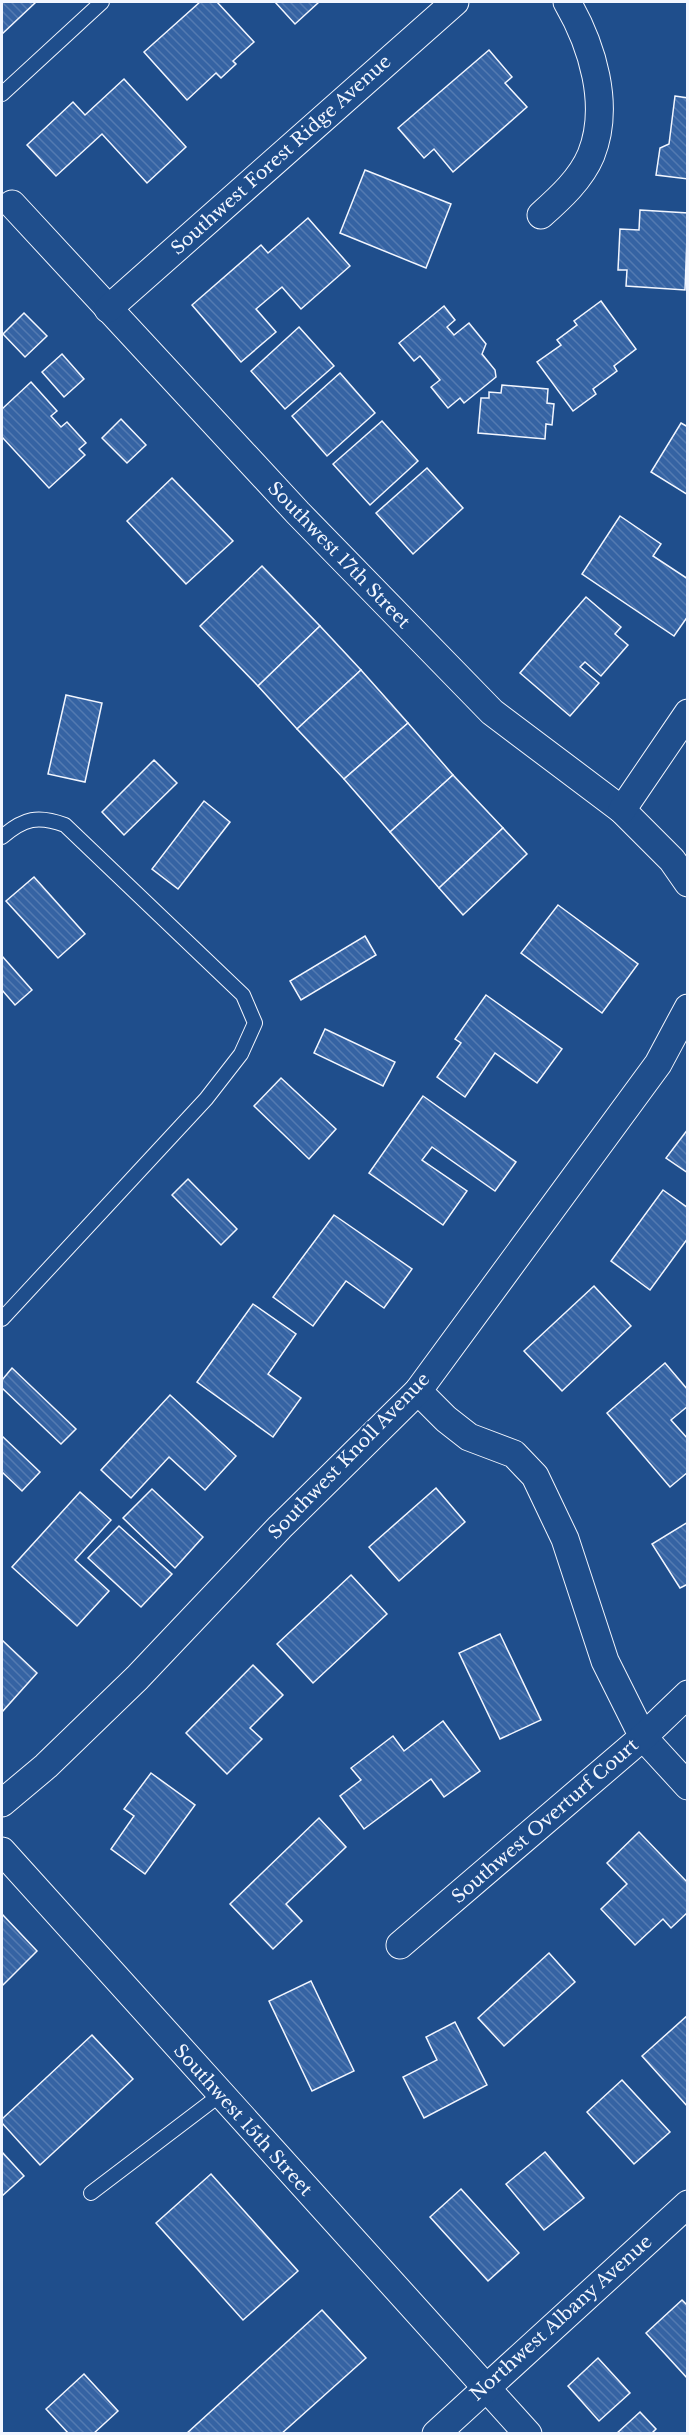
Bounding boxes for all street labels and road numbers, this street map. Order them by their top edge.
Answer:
street label: Southwest Forest Ridge Avenue [167,50,395,260]
street label: Southwest 17th Street [263,477,415,633]
street label: Southwest Knoll Avenue [264,1368,434,1544]
street label: Southwest Overturf Court [447,1734,643,1908]
street label: Southwest 15th Street [169,2040,317,2201]
street label: Northwest Albany Avenue [466,2230,656,2406]

